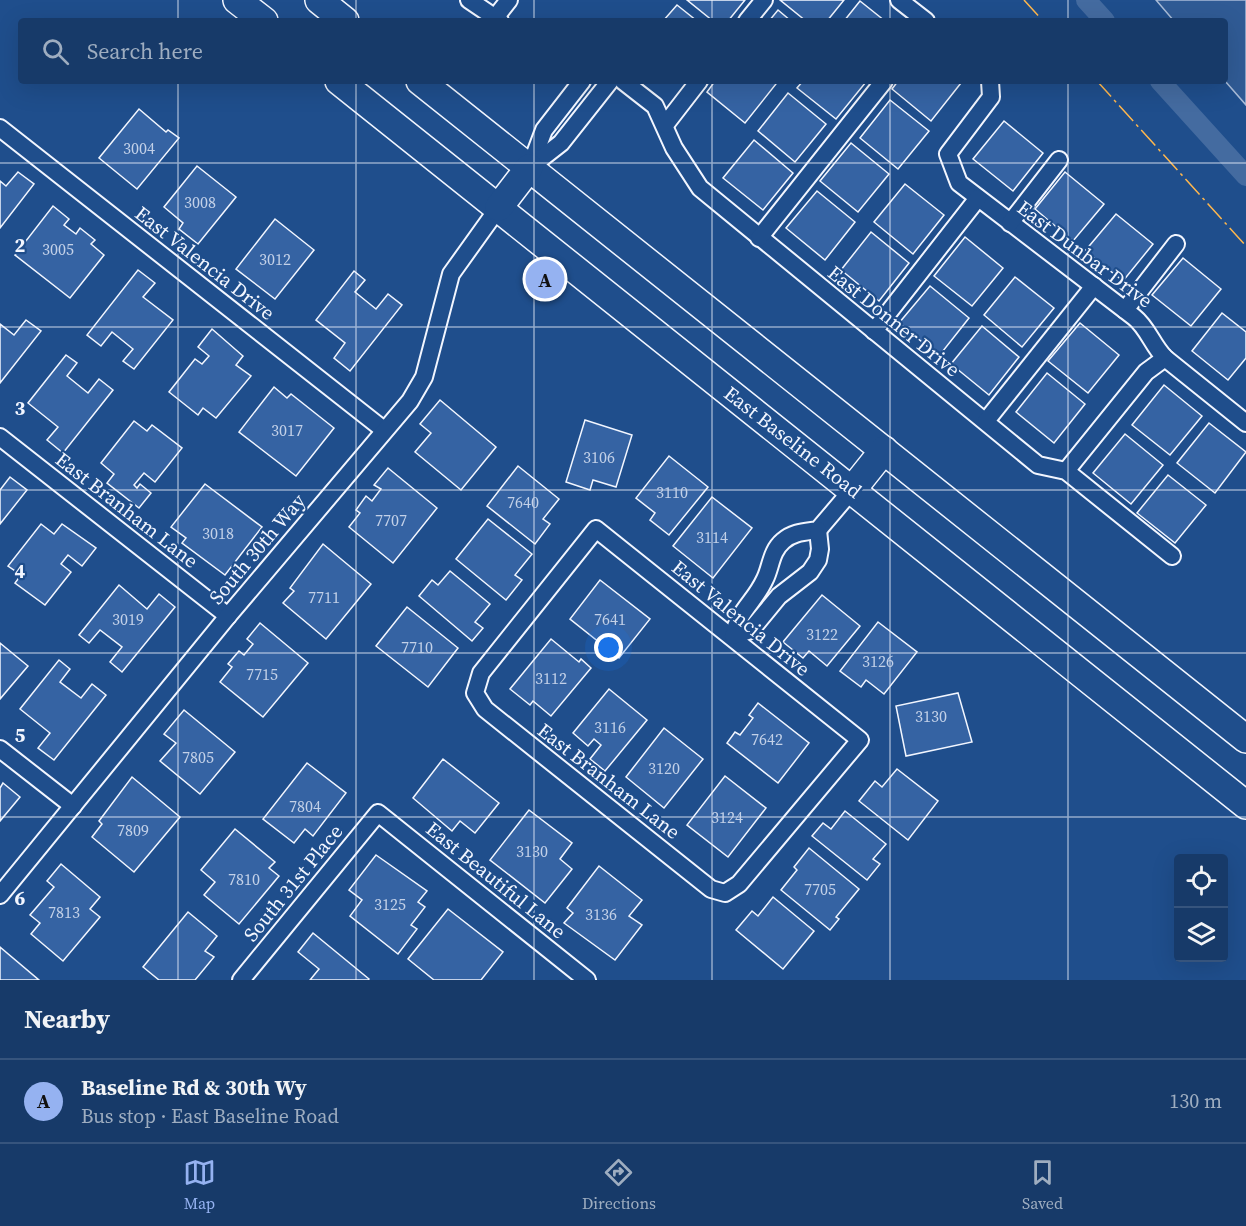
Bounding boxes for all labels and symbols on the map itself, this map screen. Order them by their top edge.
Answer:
house number: 3004 [123,137,155,159]
house number: 3008 [184,191,216,213]
street label: East Dunbar Drive [1011,194,1159,314]
street label: East Valencia Drive [129,199,281,327]
text: 2 [15,231,26,259]
house number: 3005 [42,238,74,260]
house number: 3012 [259,248,291,270]
pin: A [526,256,564,302]
street label: East Donner Drive [822,259,966,383]
street label: East Baseline Road [718,379,868,505]
text: 3 [15,394,26,422]
house number: 3017 [271,419,303,441]
street label: East Branham Lane [50,445,204,575]
house number: 3106 [583,446,615,468]
house number: 3110 [656,481,688,503]
street label: South 30th Way [202,487,312,610]
house number: 7640 [507,491,539,513]
house number: 7707 [375,509,407,531]
house number: 3018 [202,522,234,544]
house number: 3114 [696,526,728,548]
street label: East Valencia Drive [666,553,816,683]
text: 4 [15,557,26,585]
house number: 7711 [308,586,340,608]
house number: 3019 [112,608,144,630]
house number: 7641 [594,608,626,630]
house number: 3122 [806,623,838,645]
your location [594,633,623,662]
house number: 7710 [401,636,433,658]
house number: 3126 [862,650,894,672]
house number: 7715 [246,663,278,685]
house number: 3112 [535,667,567,689]
house number: 3130 [915,705,947,727]
street label: East Branham Lane [532,716,686,846]
house number: 3116 [594,716,626,738]
text: 5 [15,721,26,749]
house number: 7642 [751,728,783,750]
house number: 7805 [182,746,214,768]
house number: 3120 [648,757,680,779]
house number: 7804 [289,795,321,817]
house number: 3124 [711,806,743,828]
street label: East Beautiful Lane [420,815,572,945]
street label: South 31st Place [237,818,349,948]
house number: 7809 [117,819,149,841]
house number: 3130 [516,840,548,862]
house number: 7810 [228,868,260,890]
house number: 7705 [804,878,836,900]
text: 6 [15,884,26,912]
house number: 3125 [374,893,406,915]
house number: 7813 [48,901,80,923]
house number: 3136 [585,903,617,925]

